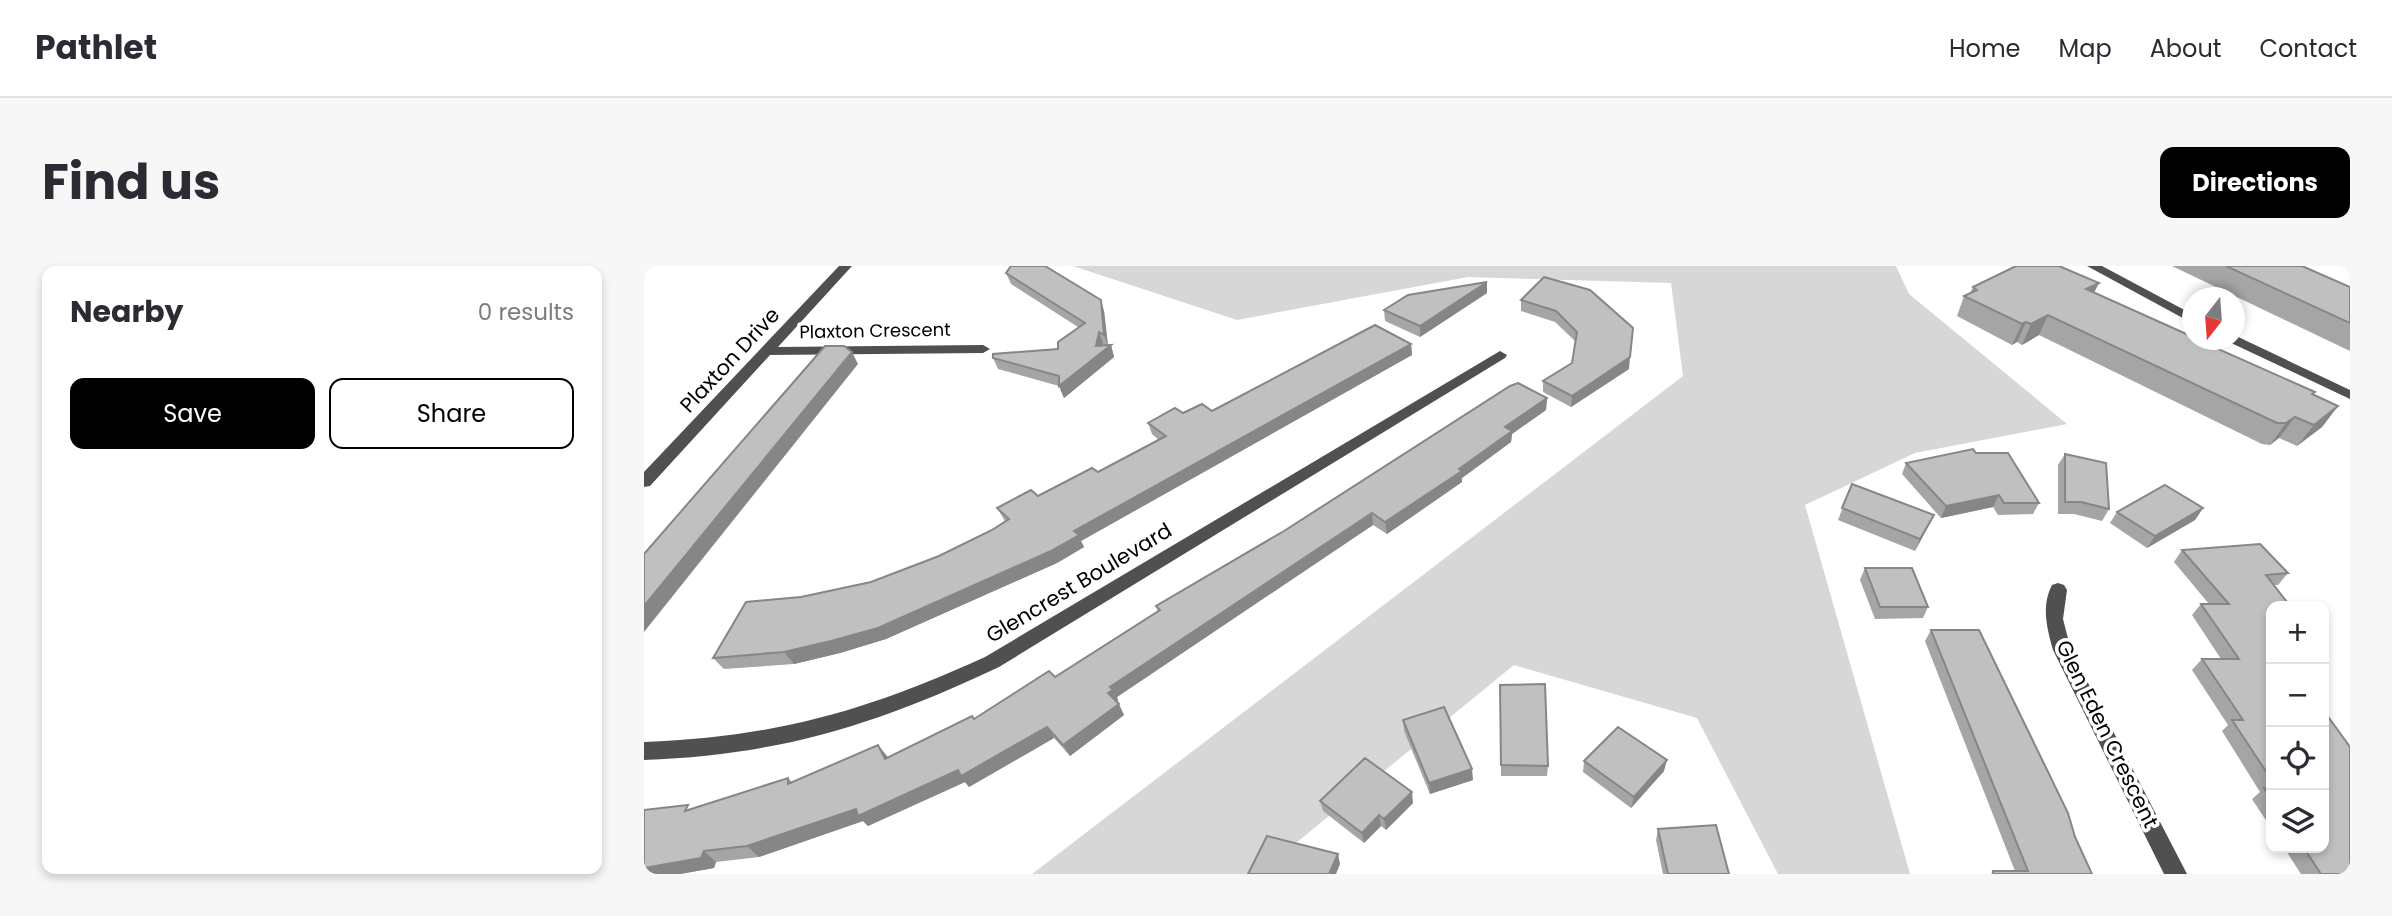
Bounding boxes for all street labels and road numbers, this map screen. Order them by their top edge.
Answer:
street label: Plaxton Drive [673,301,786,419]
street label: Plaxton Crescent [799,317,951,344]
street label: Glencrest Boulevard [981,516,1177,650]
street label: Glen Eden Crescent [2049,635,2166,832]

